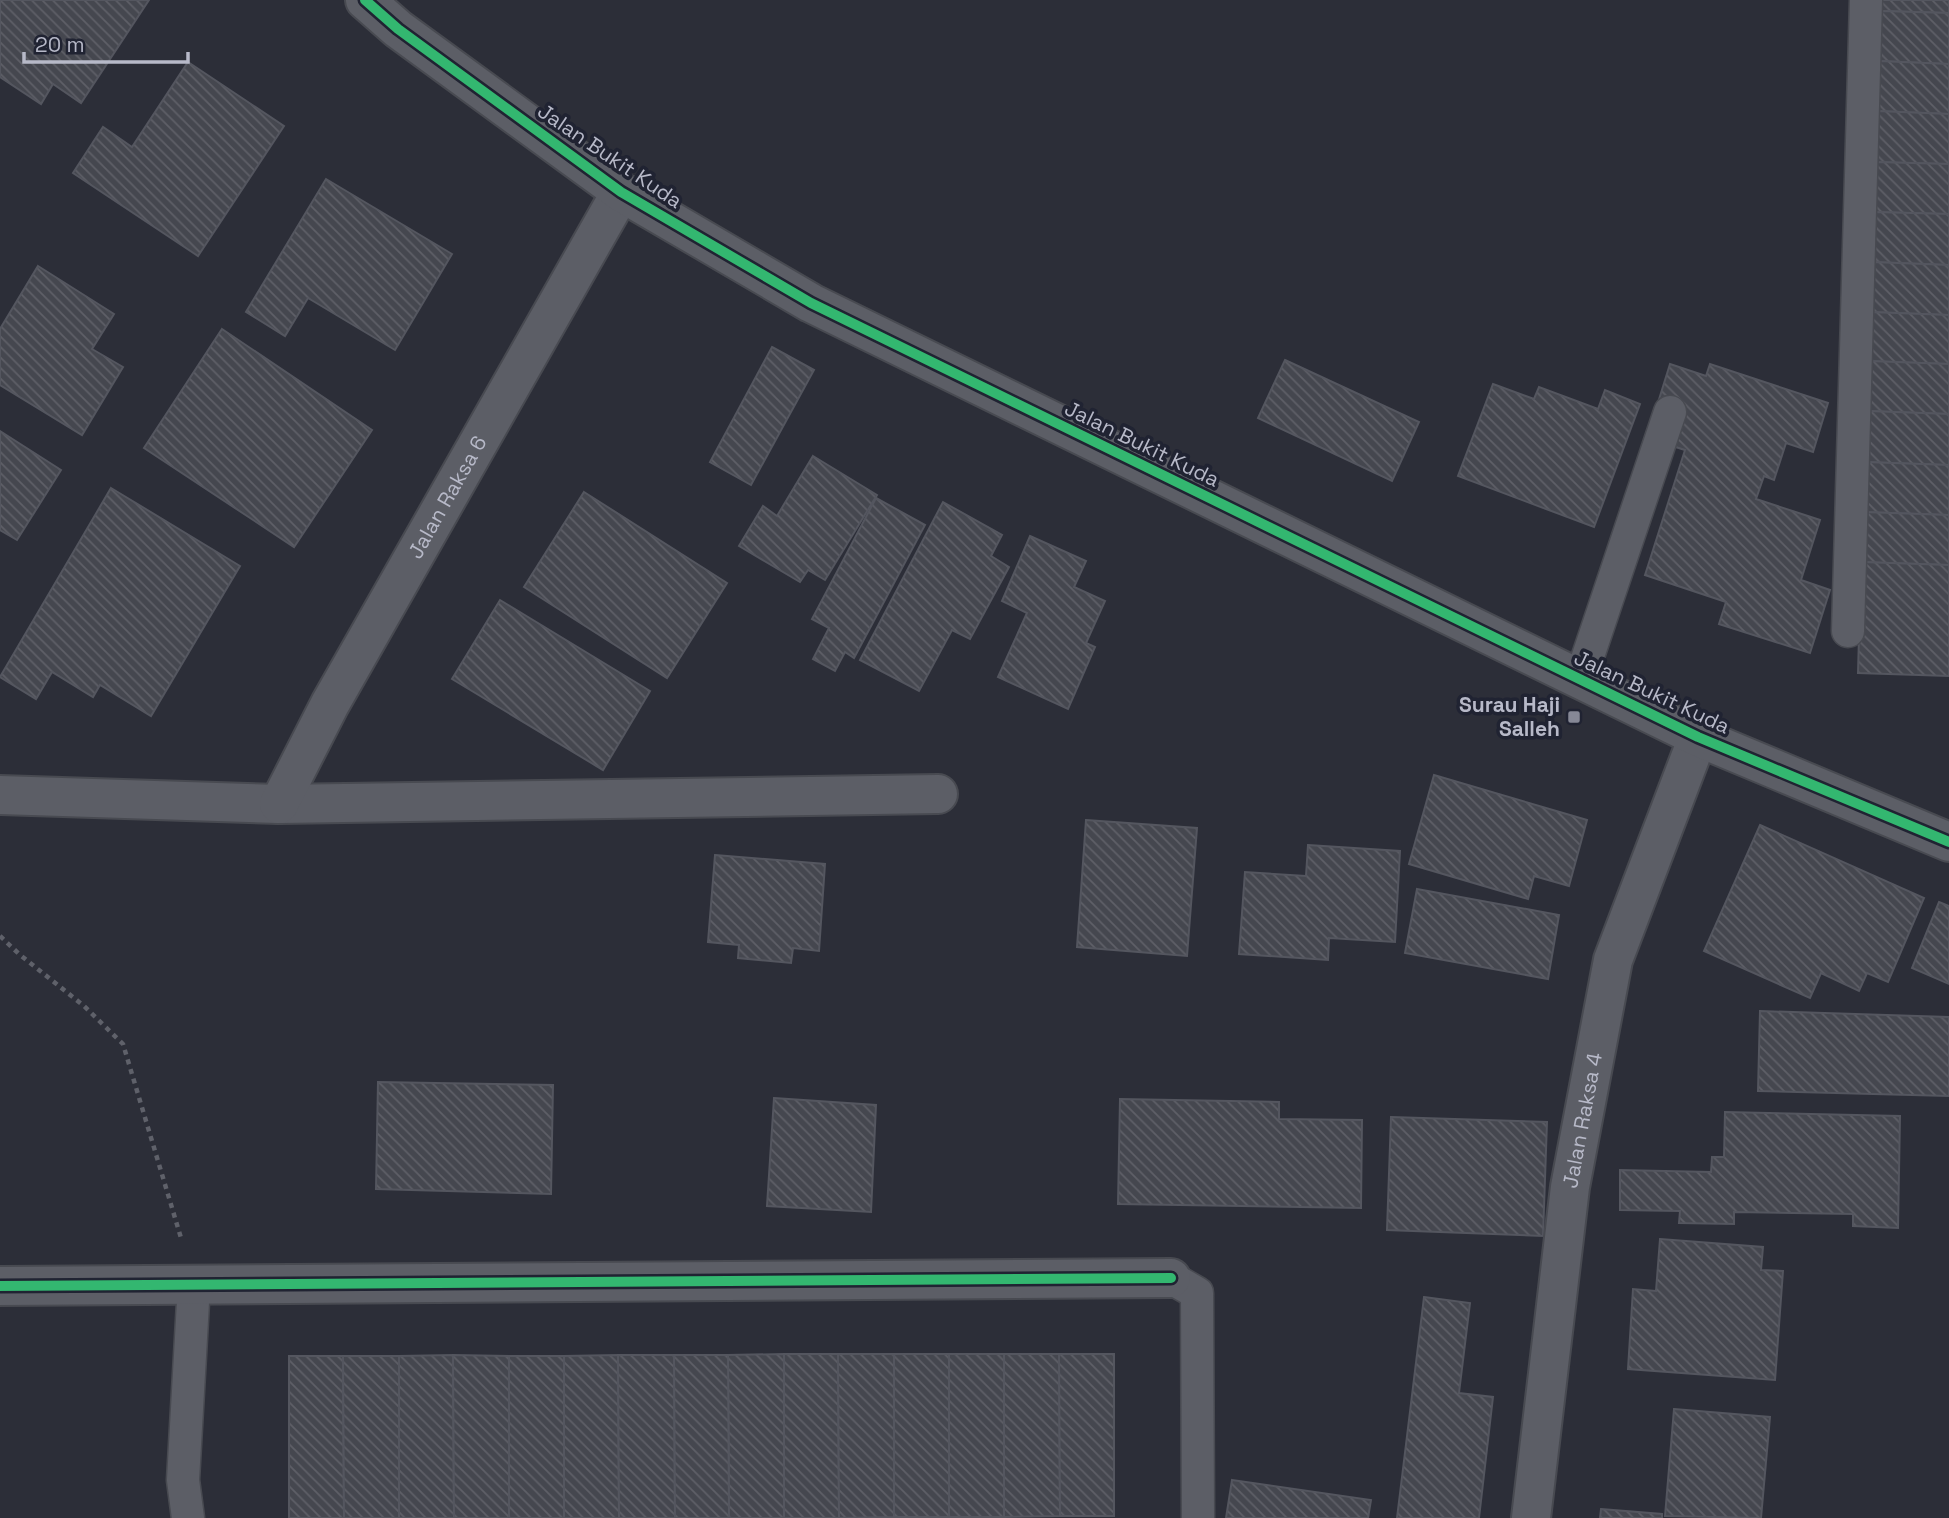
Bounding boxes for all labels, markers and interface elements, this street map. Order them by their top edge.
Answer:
scale bar [24,21,189,65]
text: 20 m [35,31,85,58]
street label: Jalan Bukit Kuda [533,97,688,214]
street label: Jalan Bukit Kuda [1060,394,1224,493]
street label: Jalan Raksa 6 [401,431,493,563]
street label: Jalan Bukit Kuda [1570,644,1734,739]
place label: Surau Haji Salleh [1459,691,1560,742]
marker: Surau Haji Salleh [1566,709,1582,725]
street label: Jalan Raksa 4 [1556,1050,1608,1190]

